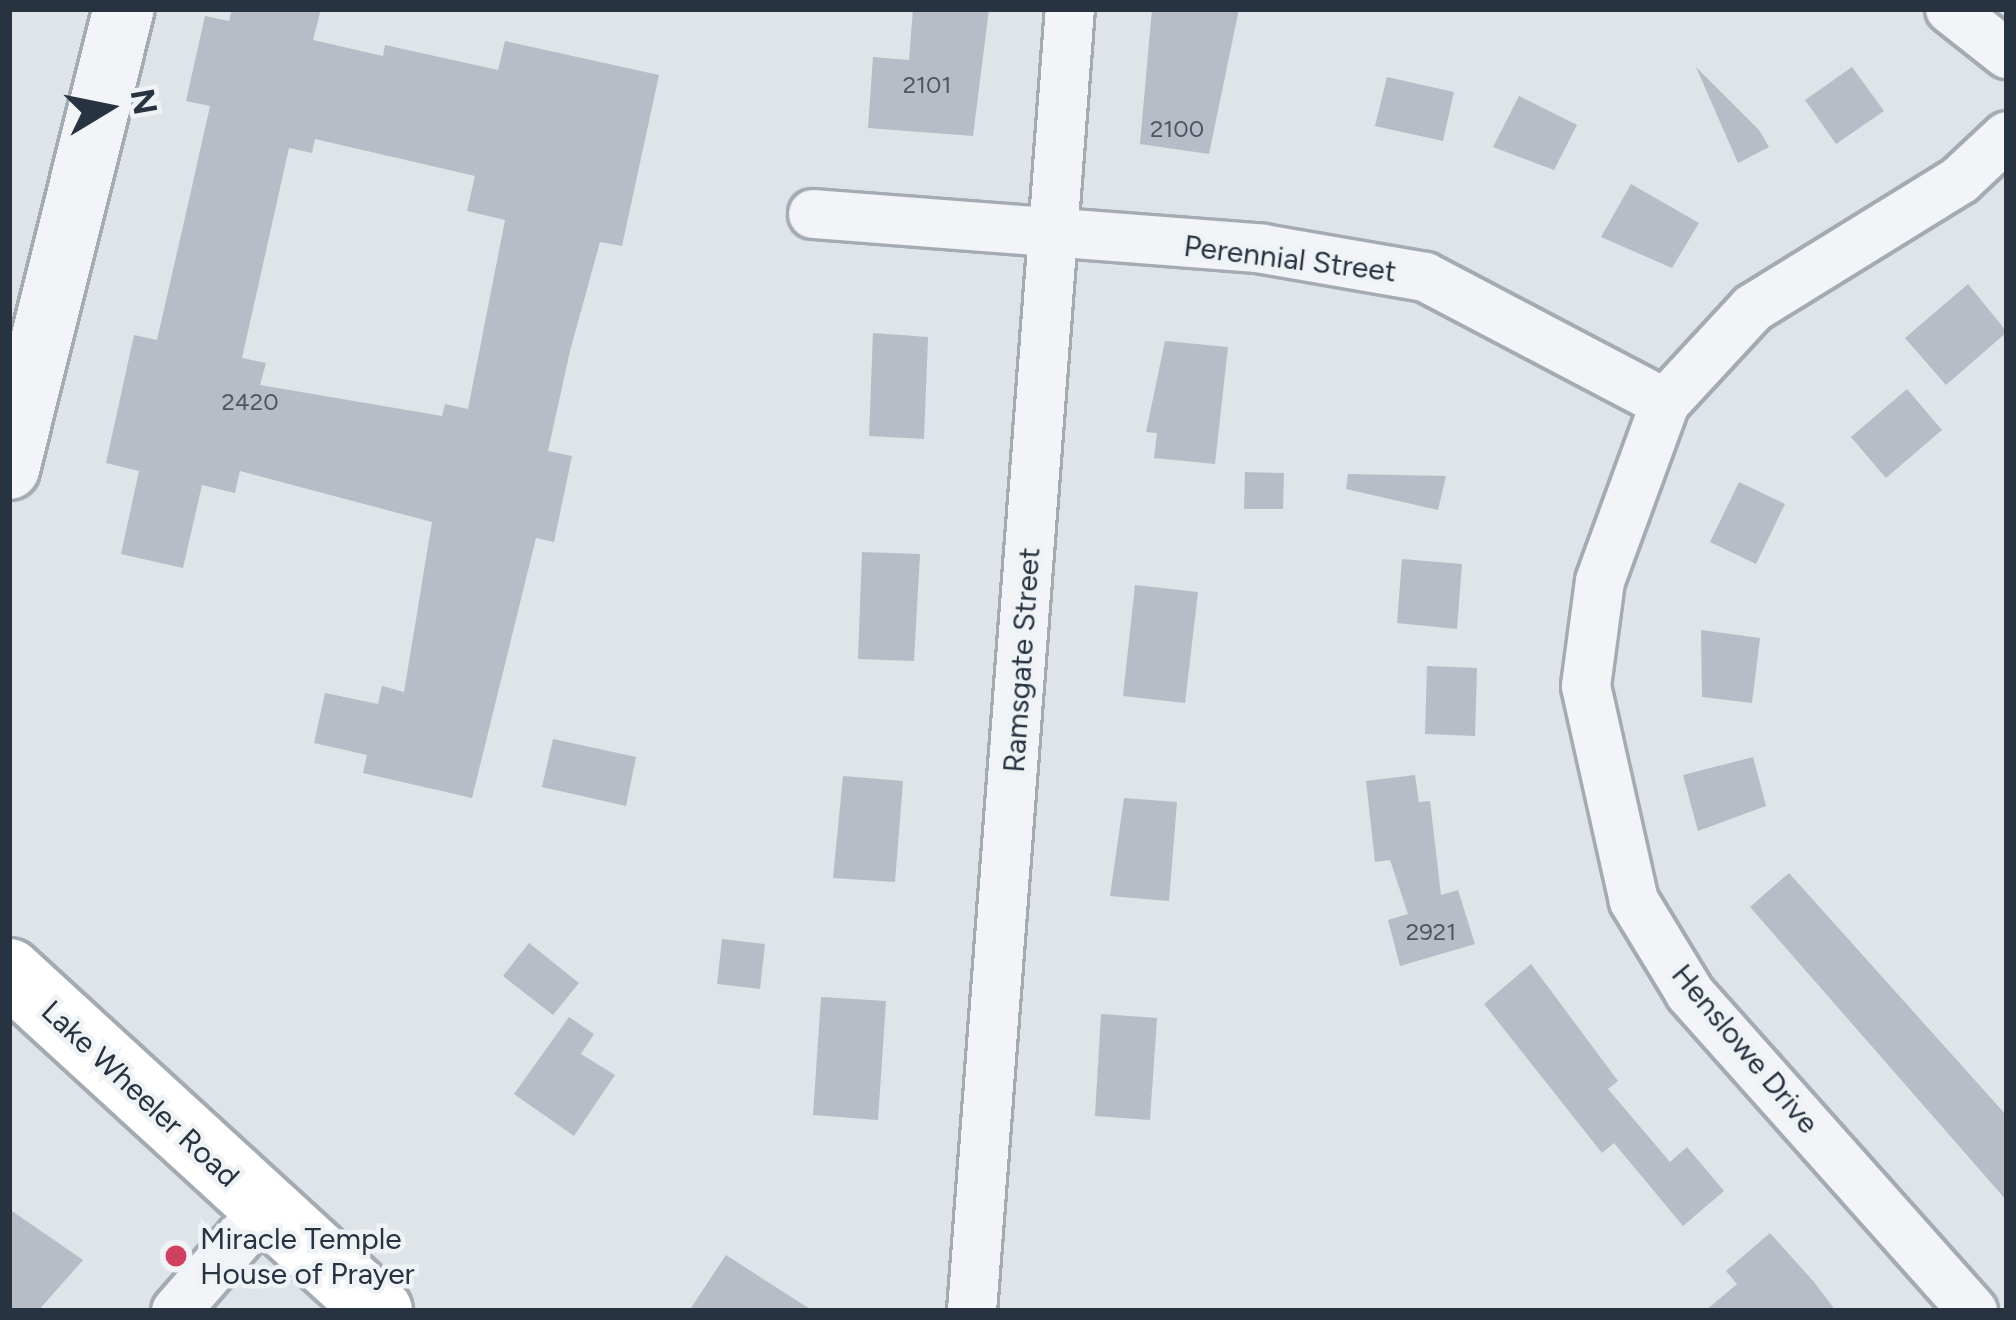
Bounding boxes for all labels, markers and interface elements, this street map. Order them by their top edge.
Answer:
north arrow [48,48,168,168]
house number: 2101 [903,71,951,99]
text: N [123,86,165,118]
house number: 2100 [1150,115,1204,143]
street label: Perennial Street [1182,228,1398,290]
house number: 2420 [221,388,279,416]
street label: Ramsgate Street [996,546,1048,774]
house number: 2921 [1406,918,1456,946]
street label: Henslowe Drive [1664,957,1826,1141]
street label: Lake Wheeler Road [34,993,246,1195]
place label: Miracle Temple House of Prayer [200,1221,415,1292]
marker: Miracle Temple House of Prayer [163,1243,189,1269]

